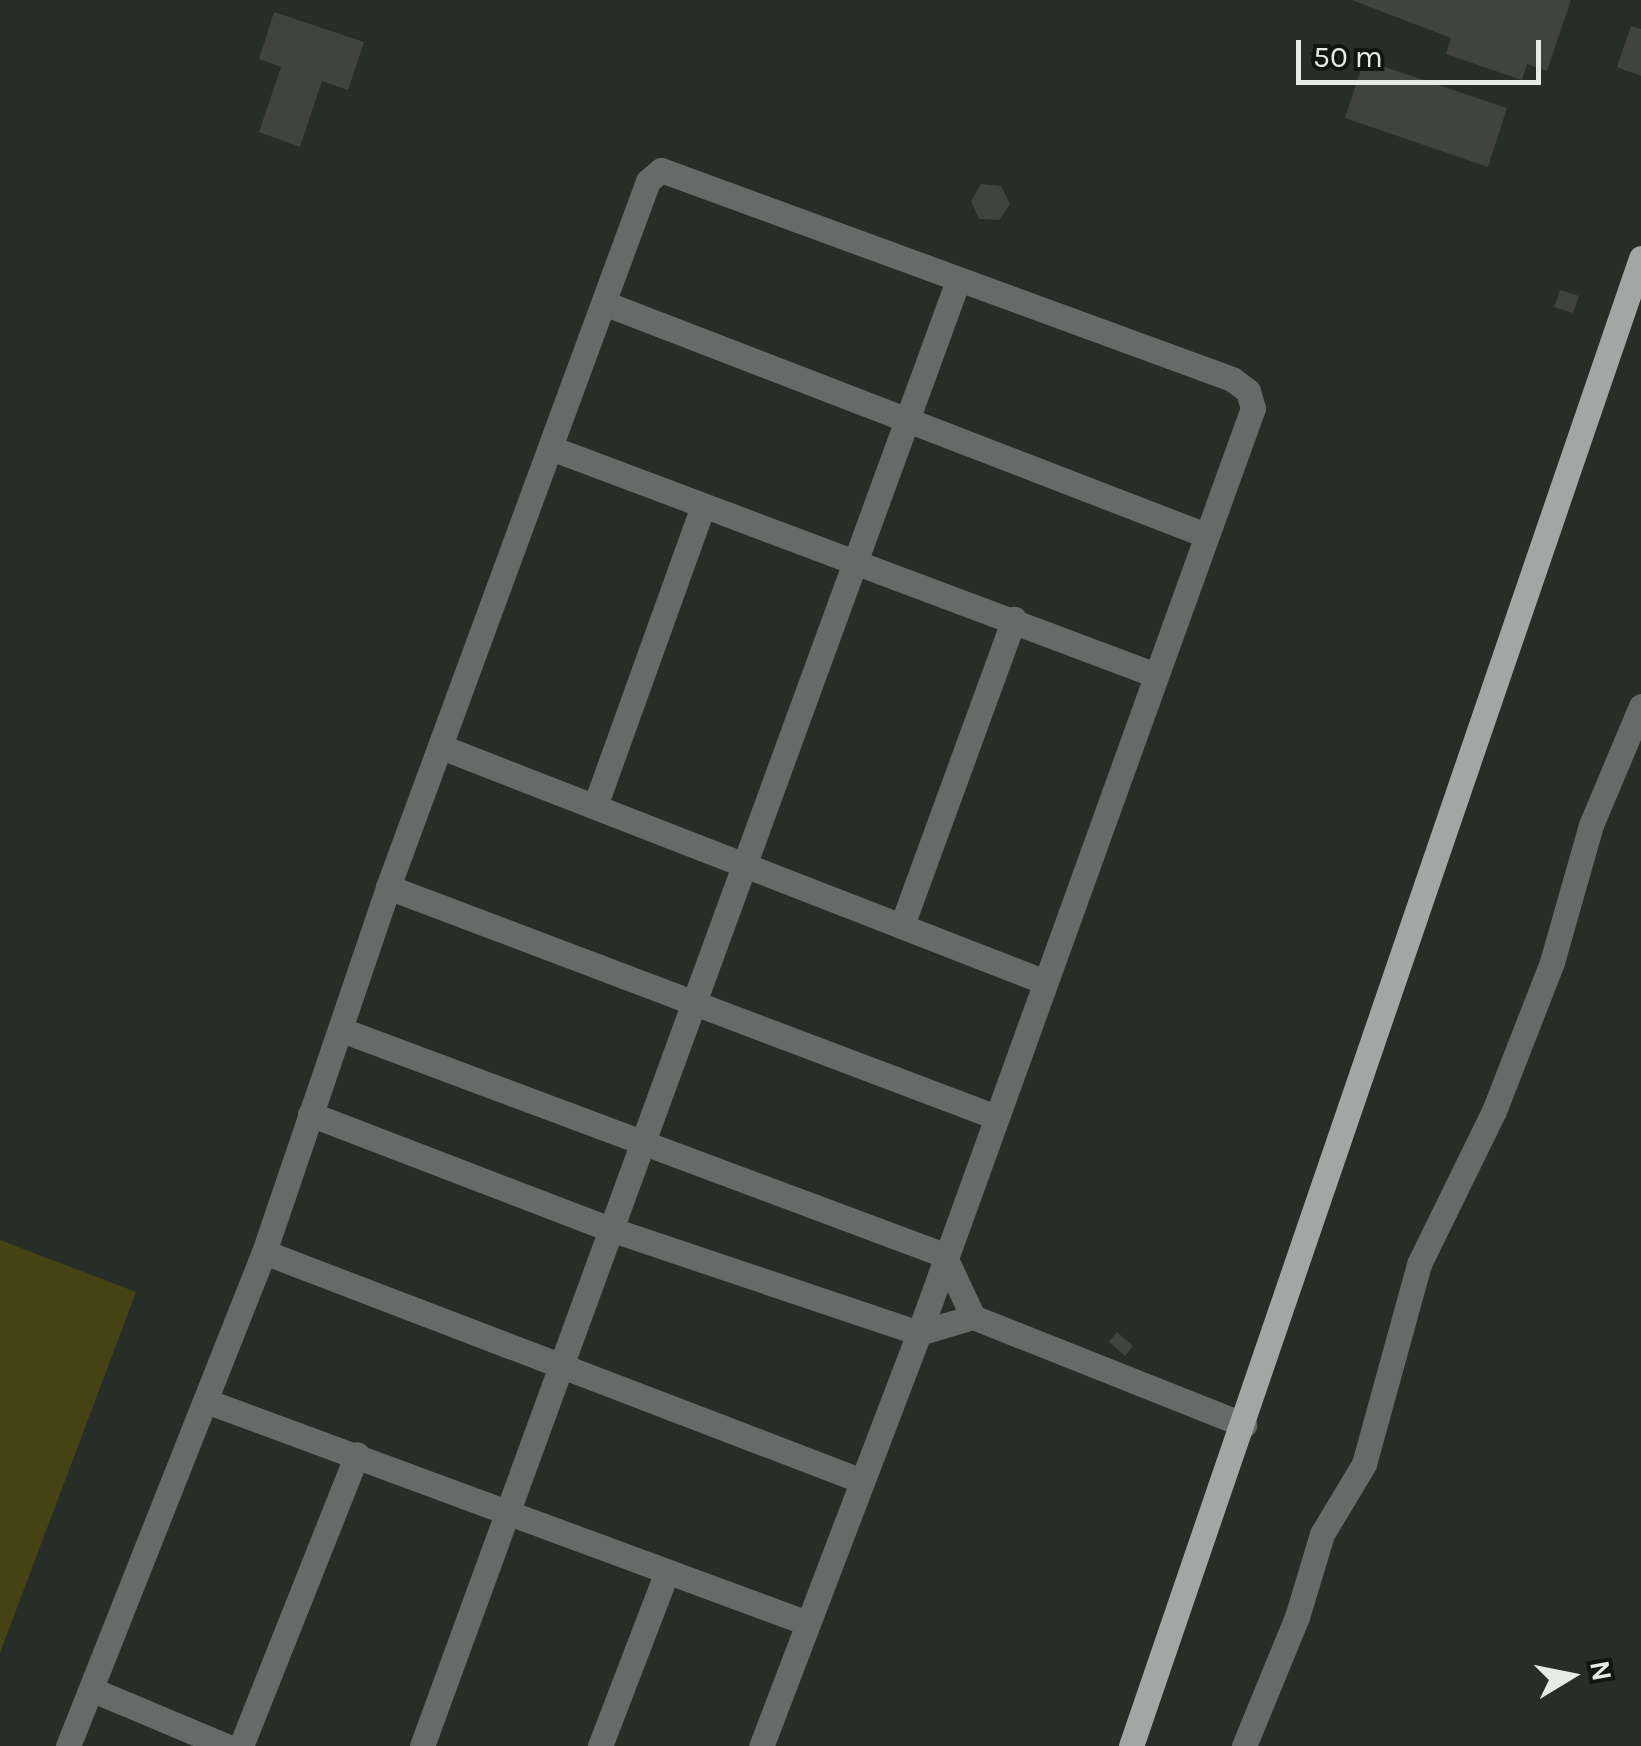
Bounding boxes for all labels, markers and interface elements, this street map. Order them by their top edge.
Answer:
scale bar [1301,20,1546,82]
text: 50 m [1313,39,1383,75]
north arrow [1521,1626,1621,1726]
text: N [1583,1658,1619,1683]

